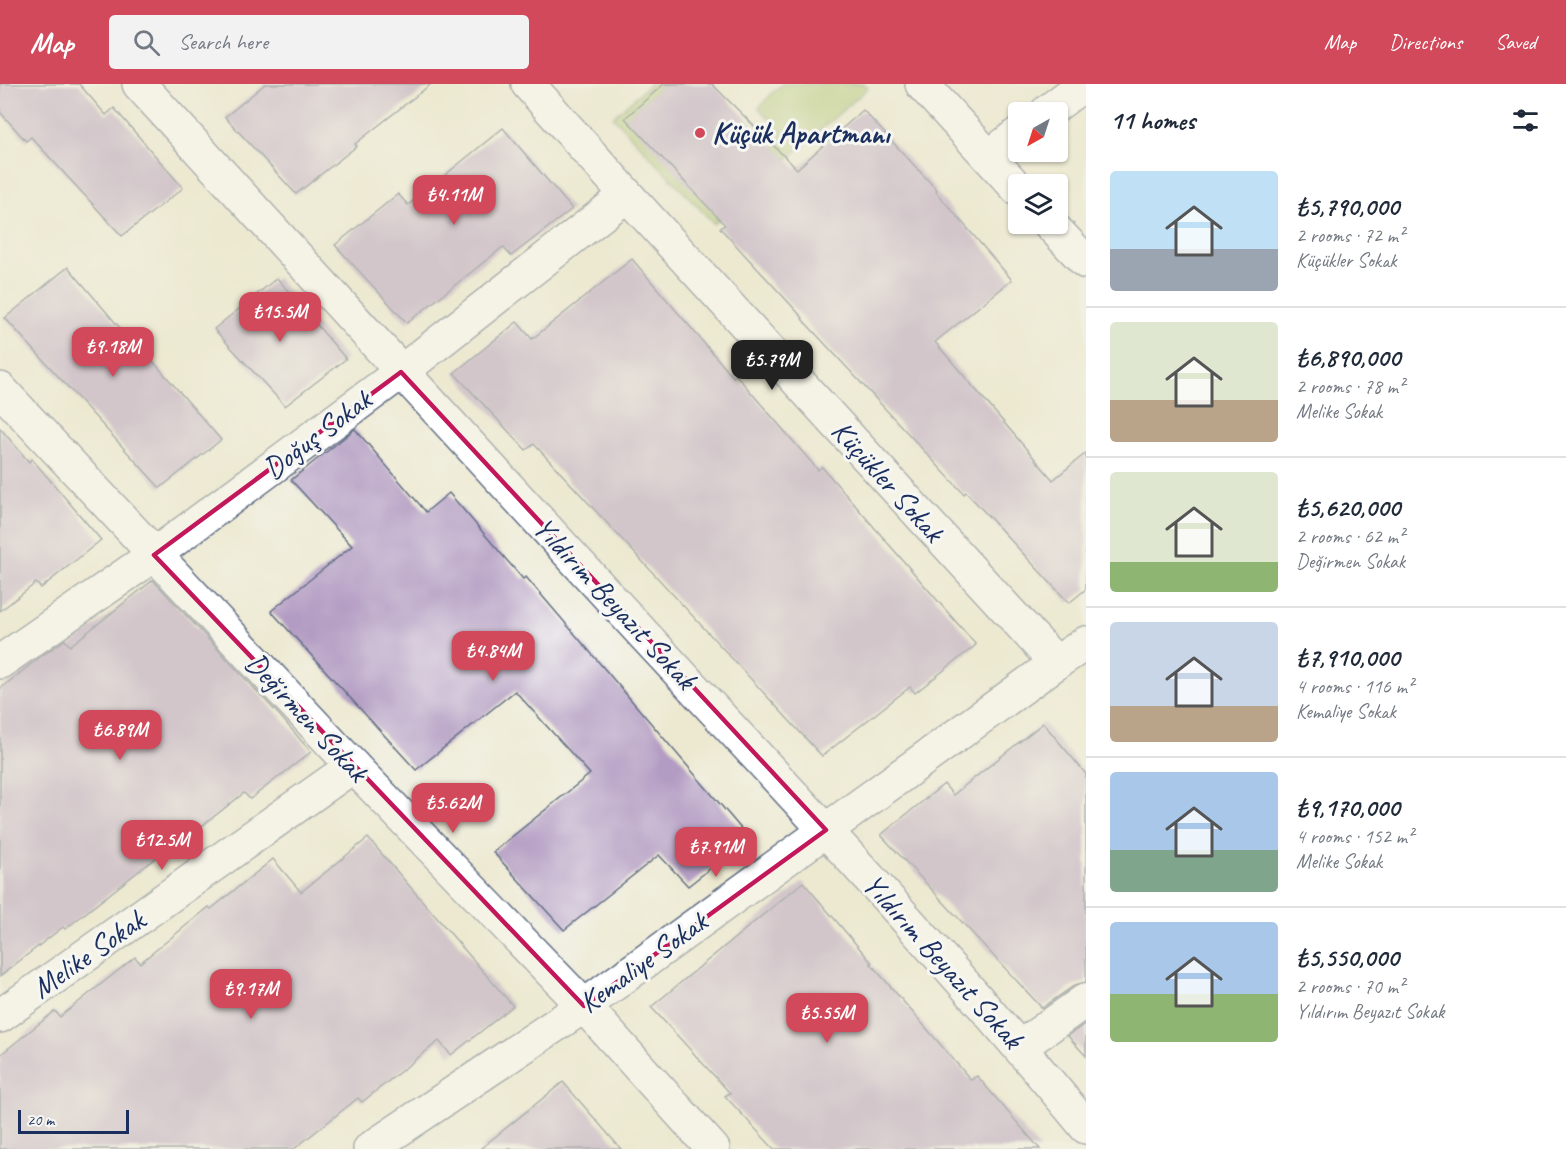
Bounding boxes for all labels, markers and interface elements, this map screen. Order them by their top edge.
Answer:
search box [109,15,529,69]
text: Map [30,25,73,60]
icon: search [130,26,163,59]
text: Search here [178,28,268,56]
text: Map [1324,29,1356,55]
text: Directions [1389,29,1462,55]
text: Saved [1495,29,1536,55]
north arrow [1008,102,1068,162]
map controls [1008,102,1068,234]
text: 11 homes [1110,104,1195,137]
icon: filters [1509,104,1542,137]
place label: Küçük Apartmanı [712,114,892,152]
marker: Küçük Apartmanı [693,126,707,140]
button: layers [1008,174,1068,234]
pin: ₺4.11M [405,175,503,226]
text: ₺4.11M [427,182,481,207]
text: ₺5,790,000 [1296,190,1399,223]
icon: home [1158,195,1230,267]
text: 2 rooms · 72 m² [1296,223,1404,248]
text: Küçükler Sokak [1296,248,1397,273]
pin: ₺15.5M [231,292,329,343]
text: ₺15.5M [253,299,307,324]
pin: ₺9.18M [64,327,162,378]
text: ₺9.18M [86,334,140,359]
pin: ₺5.79M [723,340,821,391]
text: ₺6,890,000 [1296,341,1400,374]
icon: home [1158,346,1230,418]
text: ₺5.79M [745,347,799,372]
text: 2 rooms · 78 m² [1296,374,1404,399]
street label: Doğuş Sokak [255,380,380,487]
text: Melike Sokak [1296,399,1382,424]
street label: Küçükler Sokak [823,412,954,551]
text: ₺5,620,000 [1296,491,1400,524]
icon: home [1158,496,1230,568]
street label: Yıldırım Beyazıt Sokak [525,509,706,699]
text: 2 rooms · 62 m² [1296,524,1404,549]
text: Değirmen Sokak [1296,549,1405,574]
pin: ₺4.84M [444,631,542,682]
text: ₺4.84M [466,638,520,663]
text: ₺7,910,000 [1296,641,1399,674]
street label: Değirmen Sokak [237,644,378,791]
icon: home [1158,646,1230,718]
text: 4 rooms · 116 m² [1296,674,1413,699]
text: Kemaliye Sokak [1296,699,1396,724]
pin: ₺6.89M [71,710,169,761]
text: ₺6.89M [93,717,147,742]
pin: ₺5.62M [404,783,502,834]
text: ₺5.62M [426,790,480,815]
text: ₺9,170,000 [1296,791,1399,824]
icon: home [1158,796,1230,868]
pin: ₺12.5M [113,820,211,871]
text: 4 rooms · 152 m² [1296,824,1413,849]
text: ₺12.5M [135,827,189,852]
pin: ₺7.91M [667,827,765,878]
text: ₺7.91M [689,834,743,859]
text: Melike Sokak [1296,849,1382,874]
street label: Yıldırım Beyazıt Sokak [854,866,1033,1058]
street label: Melike Sokak [24,900,153,1007]
street label: Kemaliye Sokak [571,901,716,1021]
text: ₺5,550,000 [1296,941,1399,974]
icon: home [1158,946,1230,1018]
pin: ₺9.17M [202,969,300,1020]
text: 2 rooms · 70 m² [1296,974,1404,999]
text: ₺9.17M [224,976,278,1001]
pin: ₺5.55M [778,993,876,1044]
text: Yıldırım Beyazıt Sokak [1296,999,1444,1024]
text: ₺5.55M [800,1000,854,1025]
scale bar [18,1107,129,1134]
text: 20 m [27,1110,54,1130]

